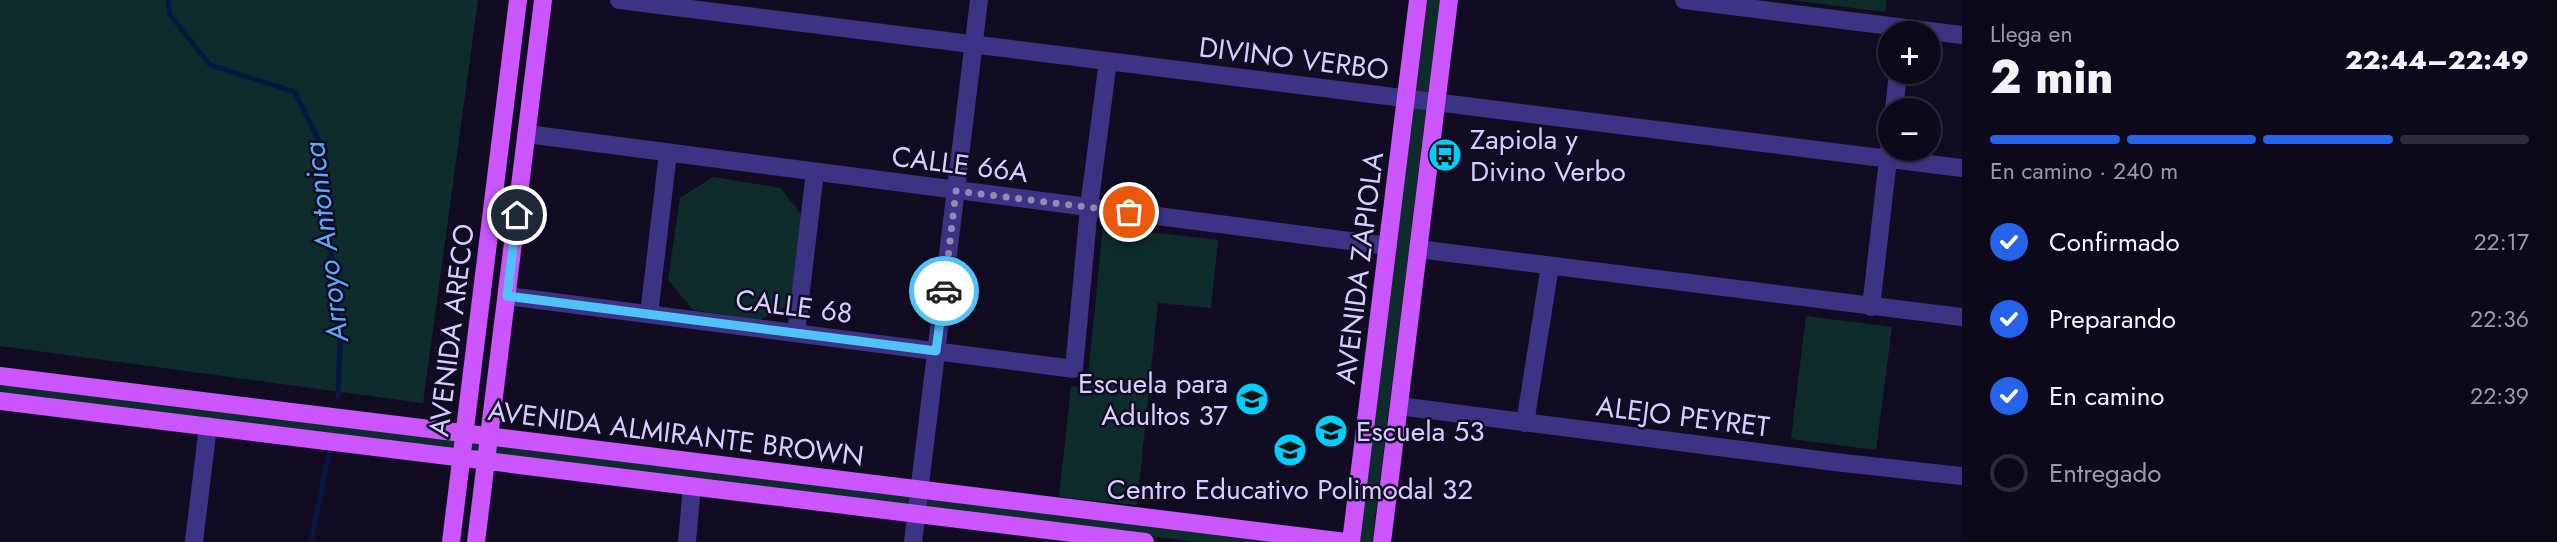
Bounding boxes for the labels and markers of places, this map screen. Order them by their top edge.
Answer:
place label: Zapiola y Divino Verbo [1470,119,1626,192]
bus stop icon: Zapiola y Divino Verbo [1426,136,1464,174]
pin [1099,182,1159,242]
pin [487,185,547,245]
place label: Escuela para Adultos 37 [1078,363,1228,436]
school or university icon: Escuela para Adultos 37 [1233,380,1271,418]
place label: Escuela 53 [1356,411,1485,452]
school or university icon: Escuela 53 [1312,412,1350,450]
school or university icon: Centro Educativo Polimodal 32 [1271,431,1309,469]
place label: Centro Educativo Polimodal 32 [1107,469,1473,510]

